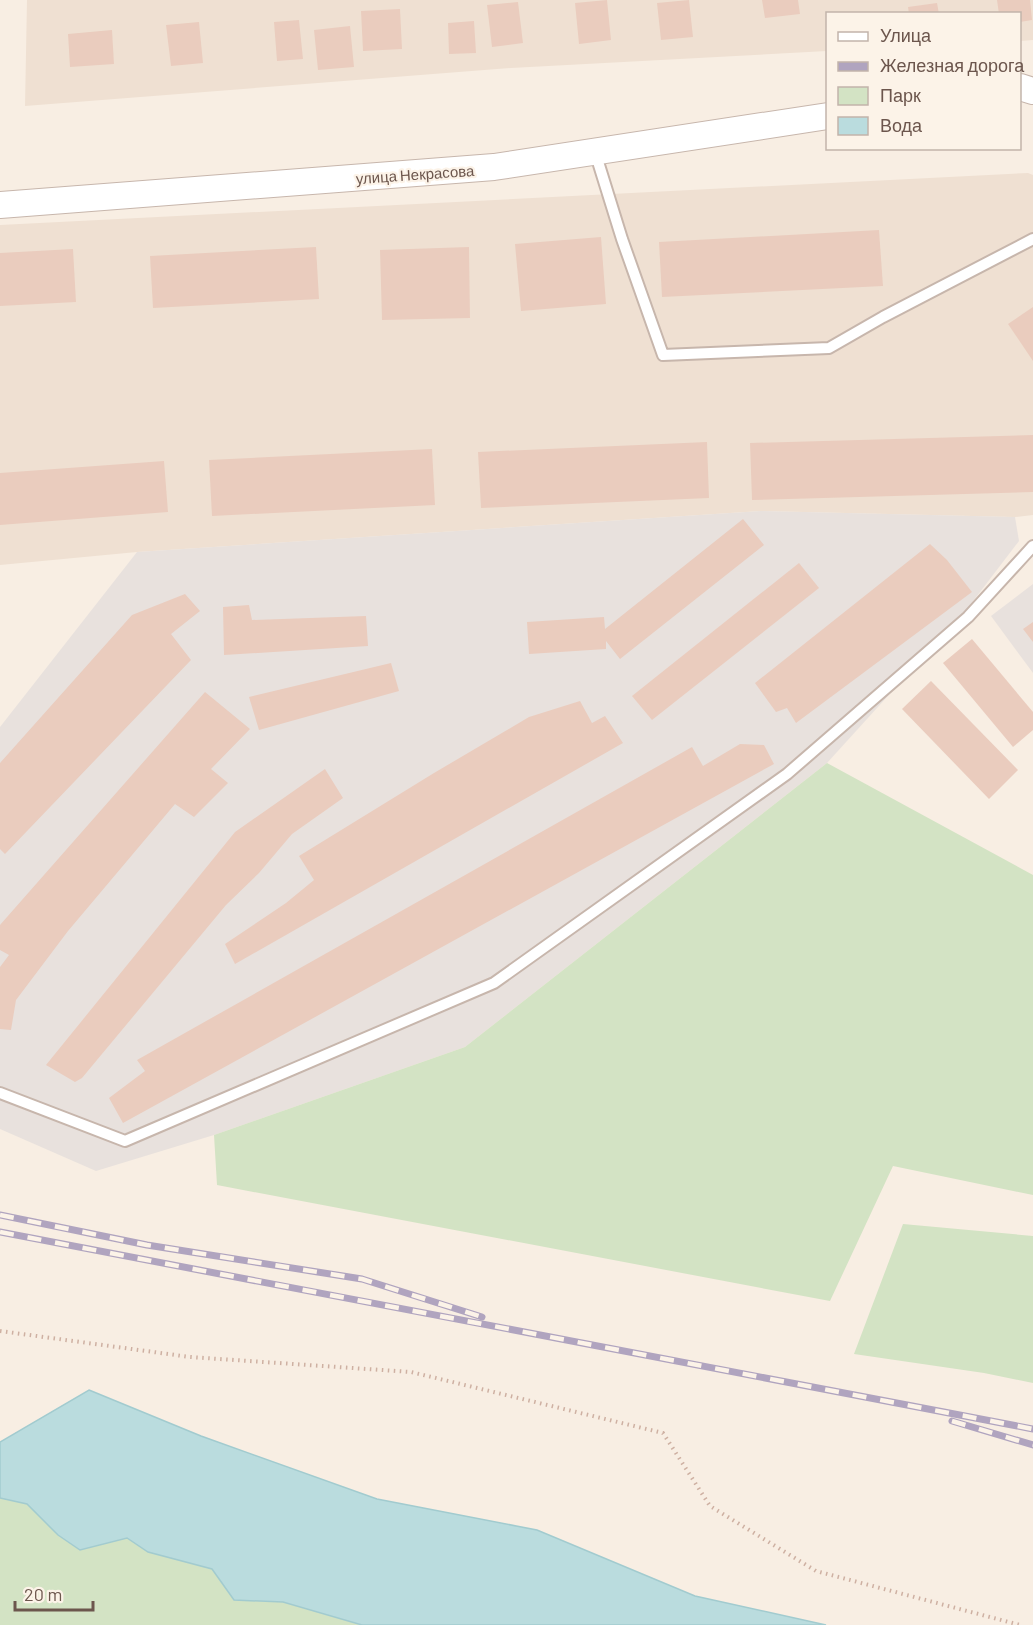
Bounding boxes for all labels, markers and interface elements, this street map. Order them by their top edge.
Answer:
legend [826,12,1021,150]
text: Улица [880,24,932,46]
text: Железная дорога [880,54,1025,76]
text: Парк [880,84,921,106]
text: Вода [880,114,923,136]
street label: улица Некрасова [355,161,476,187]
scale bar [15,1574,93,1612]
text: 20 m [24,1583,62,1605]

